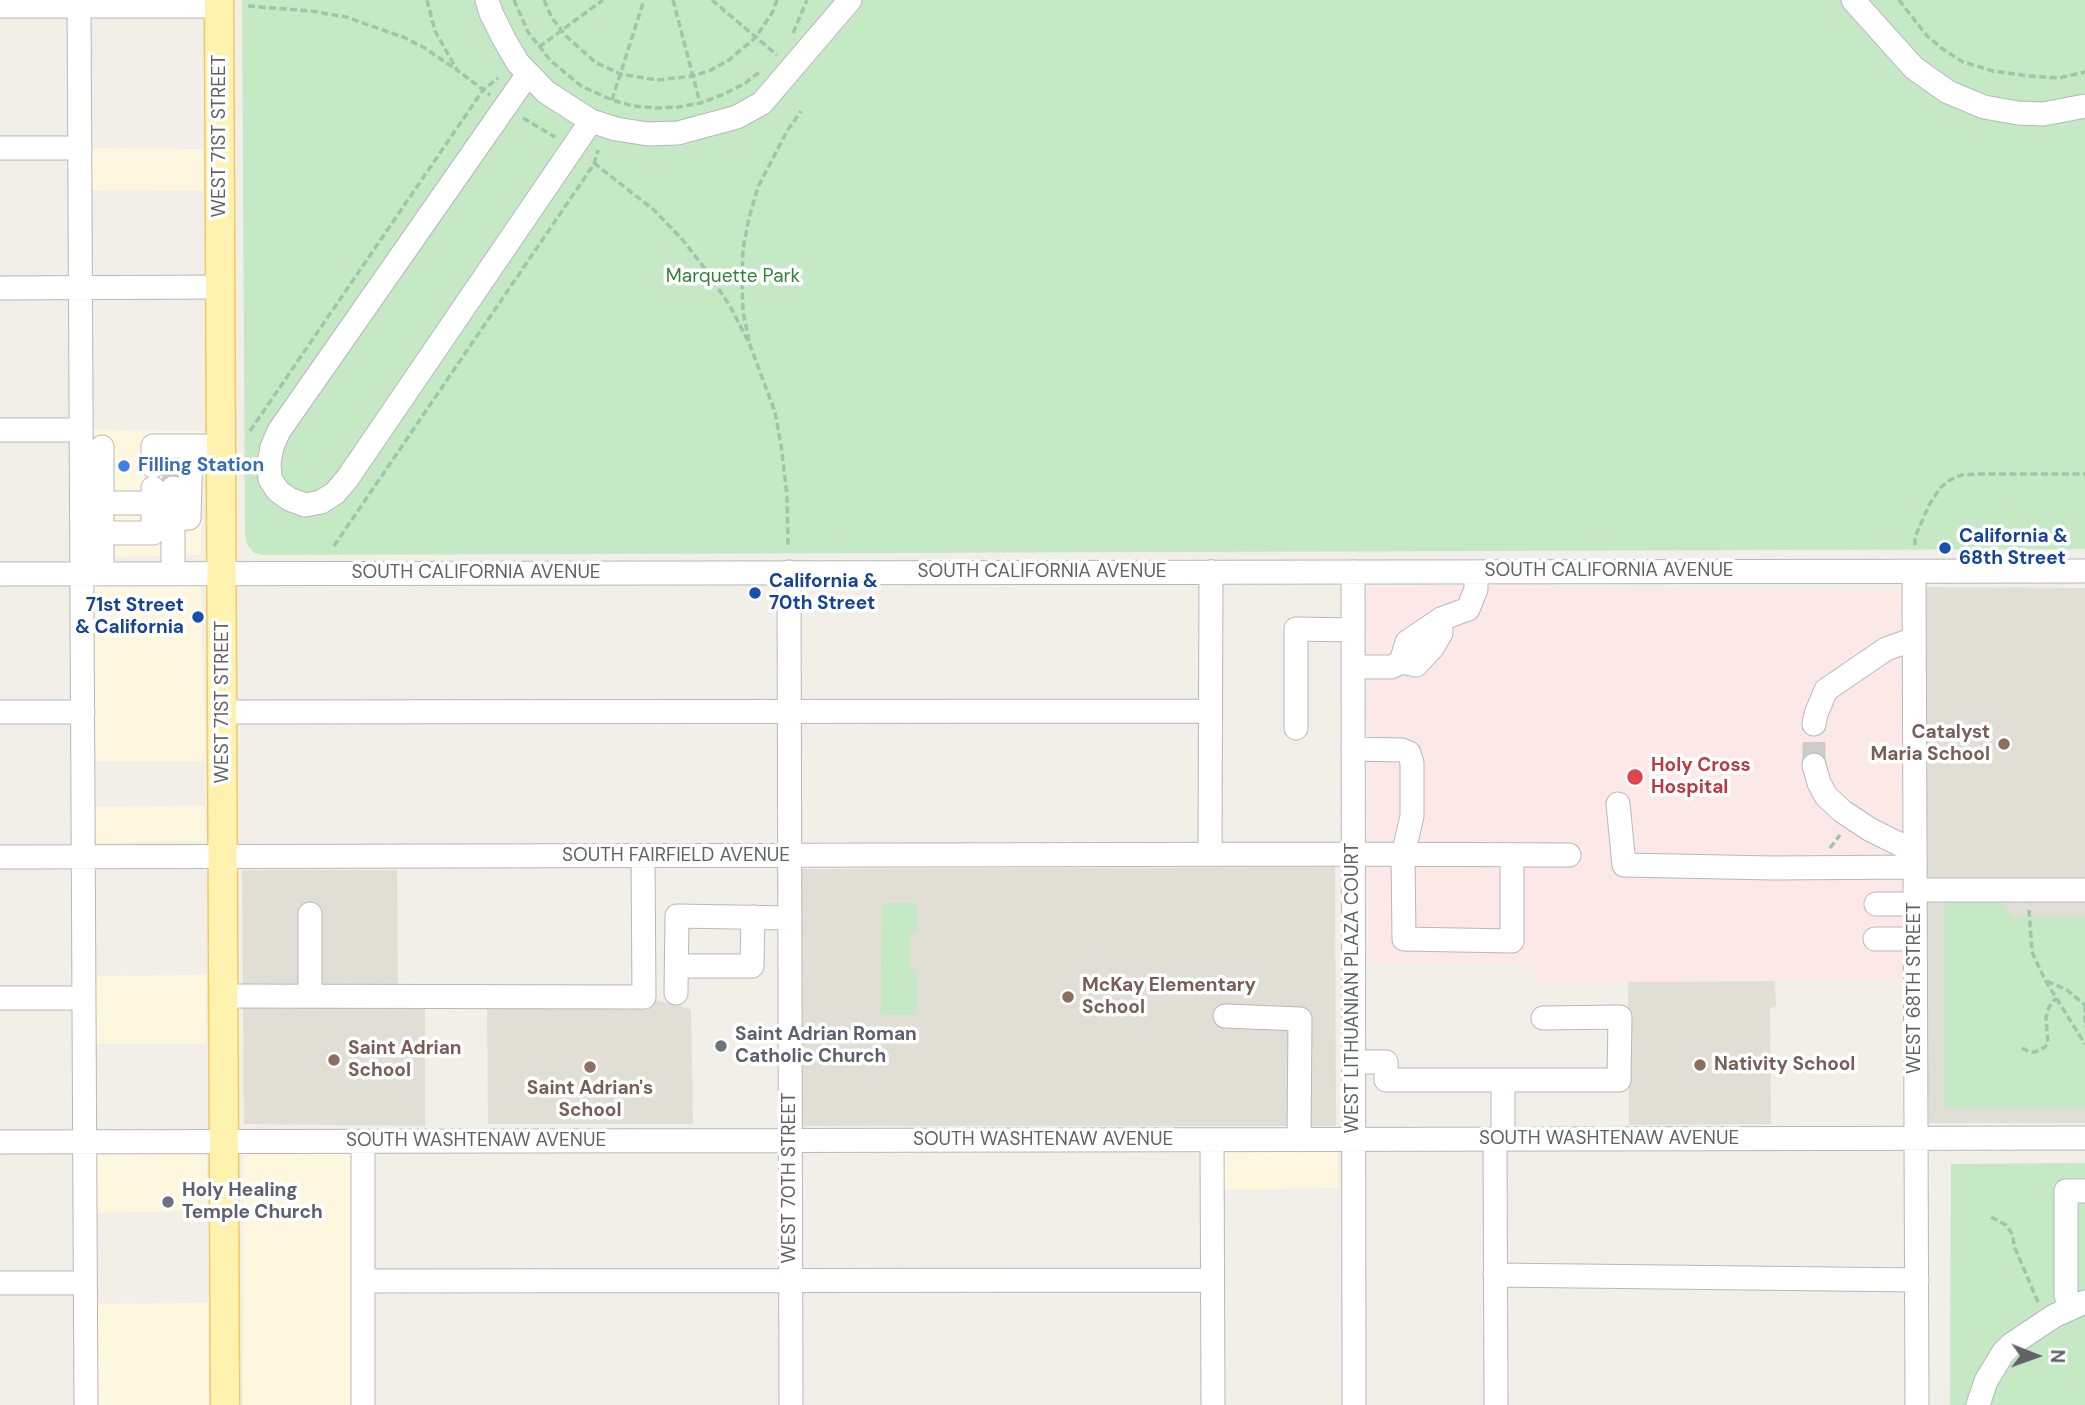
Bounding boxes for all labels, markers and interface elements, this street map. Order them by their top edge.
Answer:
street label: WEST 71ST STREET [209,55,231,217]
park label: Marquette Park [666,266,800,288]
place label: Filling Station [138,455,264,477]
marker: Filling Station [116,458,132,474]
place label: California & 68th Street [1959,526,2068,570]
marker: California & 68th Street [1937,540,1953,556]
street label: SOUTH CALIFORNIA AVENUE [1484,560,1734,582]
street label: SOUTH CALIFORNIA AVENUE [917,561,1167,583]
street label: SOUTH CALIFORNIA AVENUE [351,562,601,584]
place label: California & 70th Street [769,571,878,615]
marker: California & 70th Street [747,585,763,601]
place label: 71st Street & California [75,595,184,639]
marker: 71st Street & California [190,609,206,625]
street label: WEST 71ST STREET [212,621,234,783]
place label: Catalyst Maria School [1870,722,1990,766]
marker: Catalyst Maria School [1996,736,2012,752]
place label: Holy Cross Hospital [1651,755,1751,799]
marker: Holy Cross Hospital [1625,767,1645,787]
street label: WEST LITHUANIAN PLAZA COURT [1342,843,1364,1133]
street label: SOUTH FAIRFIELD AVENUE [562,845,790,867]
street label: WEST 68TH STREET [1904,902,1926,1074]
place label: McKay Elementary School [1082,975,1256,1019]
marker: McKay Elementary School [1060,989,1076,1005]
place label: Saint Adrian Roman Catholic Church [735,1024,917,1068]
place label: Saint Adrian School [348,1038,462,1082]
marker: Saint Adrian Roman Catholic Church [713,1038,729,1054]
marker: Saint Adrian School [326,1052,342,1068]
place label: Nativity School [1714,1054,1855,1076]
marker: Nativity School [1692,1057,1708,1073]
marker: Saint Adrian's School [582,1059,598,1075]
place label: Saint Adrian's School [527,1078,653,1122]
street label: WEST 70TH STREET [779,1092,801,1264]
street label: SOUTH WASHTENAW AVENUE [1479,1128,1739,1150]
street label: SOUTH WASHTENAW AVENUE [913,1129,1173,1151]
street label: SOUTH WASHTENAW AVENUE [346,1130,606,1152]
place label: Holy Healing Temple Church [182,1180,323,1224]
marker: Holy Healing Temple Church [160,1194,176,1210]
north arrow [2001,1321,2071,1391]
text: N [2045,1349,2070,1364]

